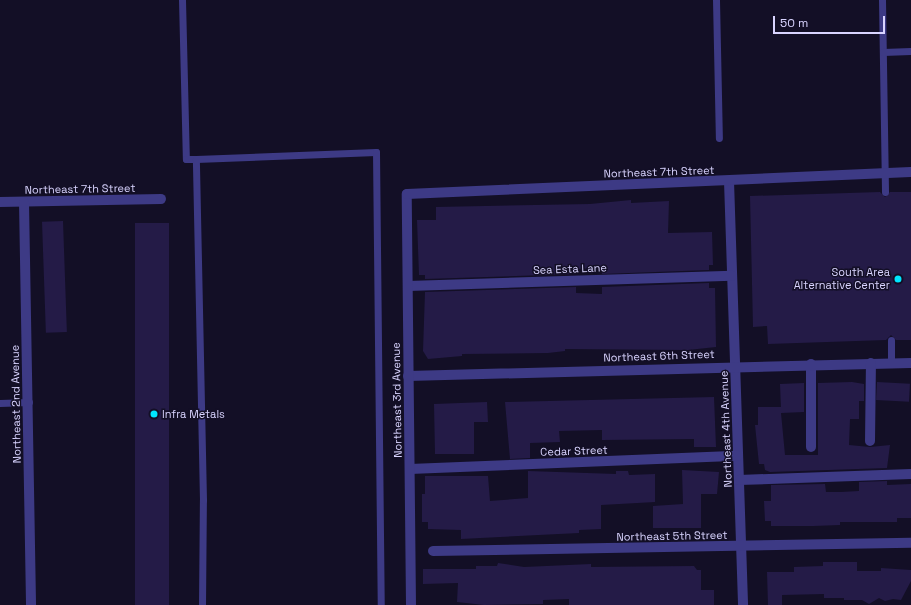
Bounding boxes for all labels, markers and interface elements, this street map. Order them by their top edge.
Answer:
scale bar [775,8,887,34]
text: 50 m [780,15,808,31]
street label: Northeast 7th Street [603,163,715,181]
street label: Northeast 7th Street [24,181,136,197]
street label: Sea Esta Lane [533,261,607,277]
place label: South Area Alternative Center [794,266,890,292]
marker: South Area Alternative Center [893,274,903,284]
street label: Northeast 3rd Avenue [389,342,405,458]
street label: Northeast 2nd Avenue [8,345,24,463]
street label: Northeast 6th Street [603,347,715,365]
street label: Northeast 4th Avenue [717,370,735,488]
place label: Infra Metals [162,407,225,421]
marker: Infra Metals [149,409,159,419]
street label: Cedar Street [540,443,608,459]
street label: Northeast 5th Street [616,528,728,544]

